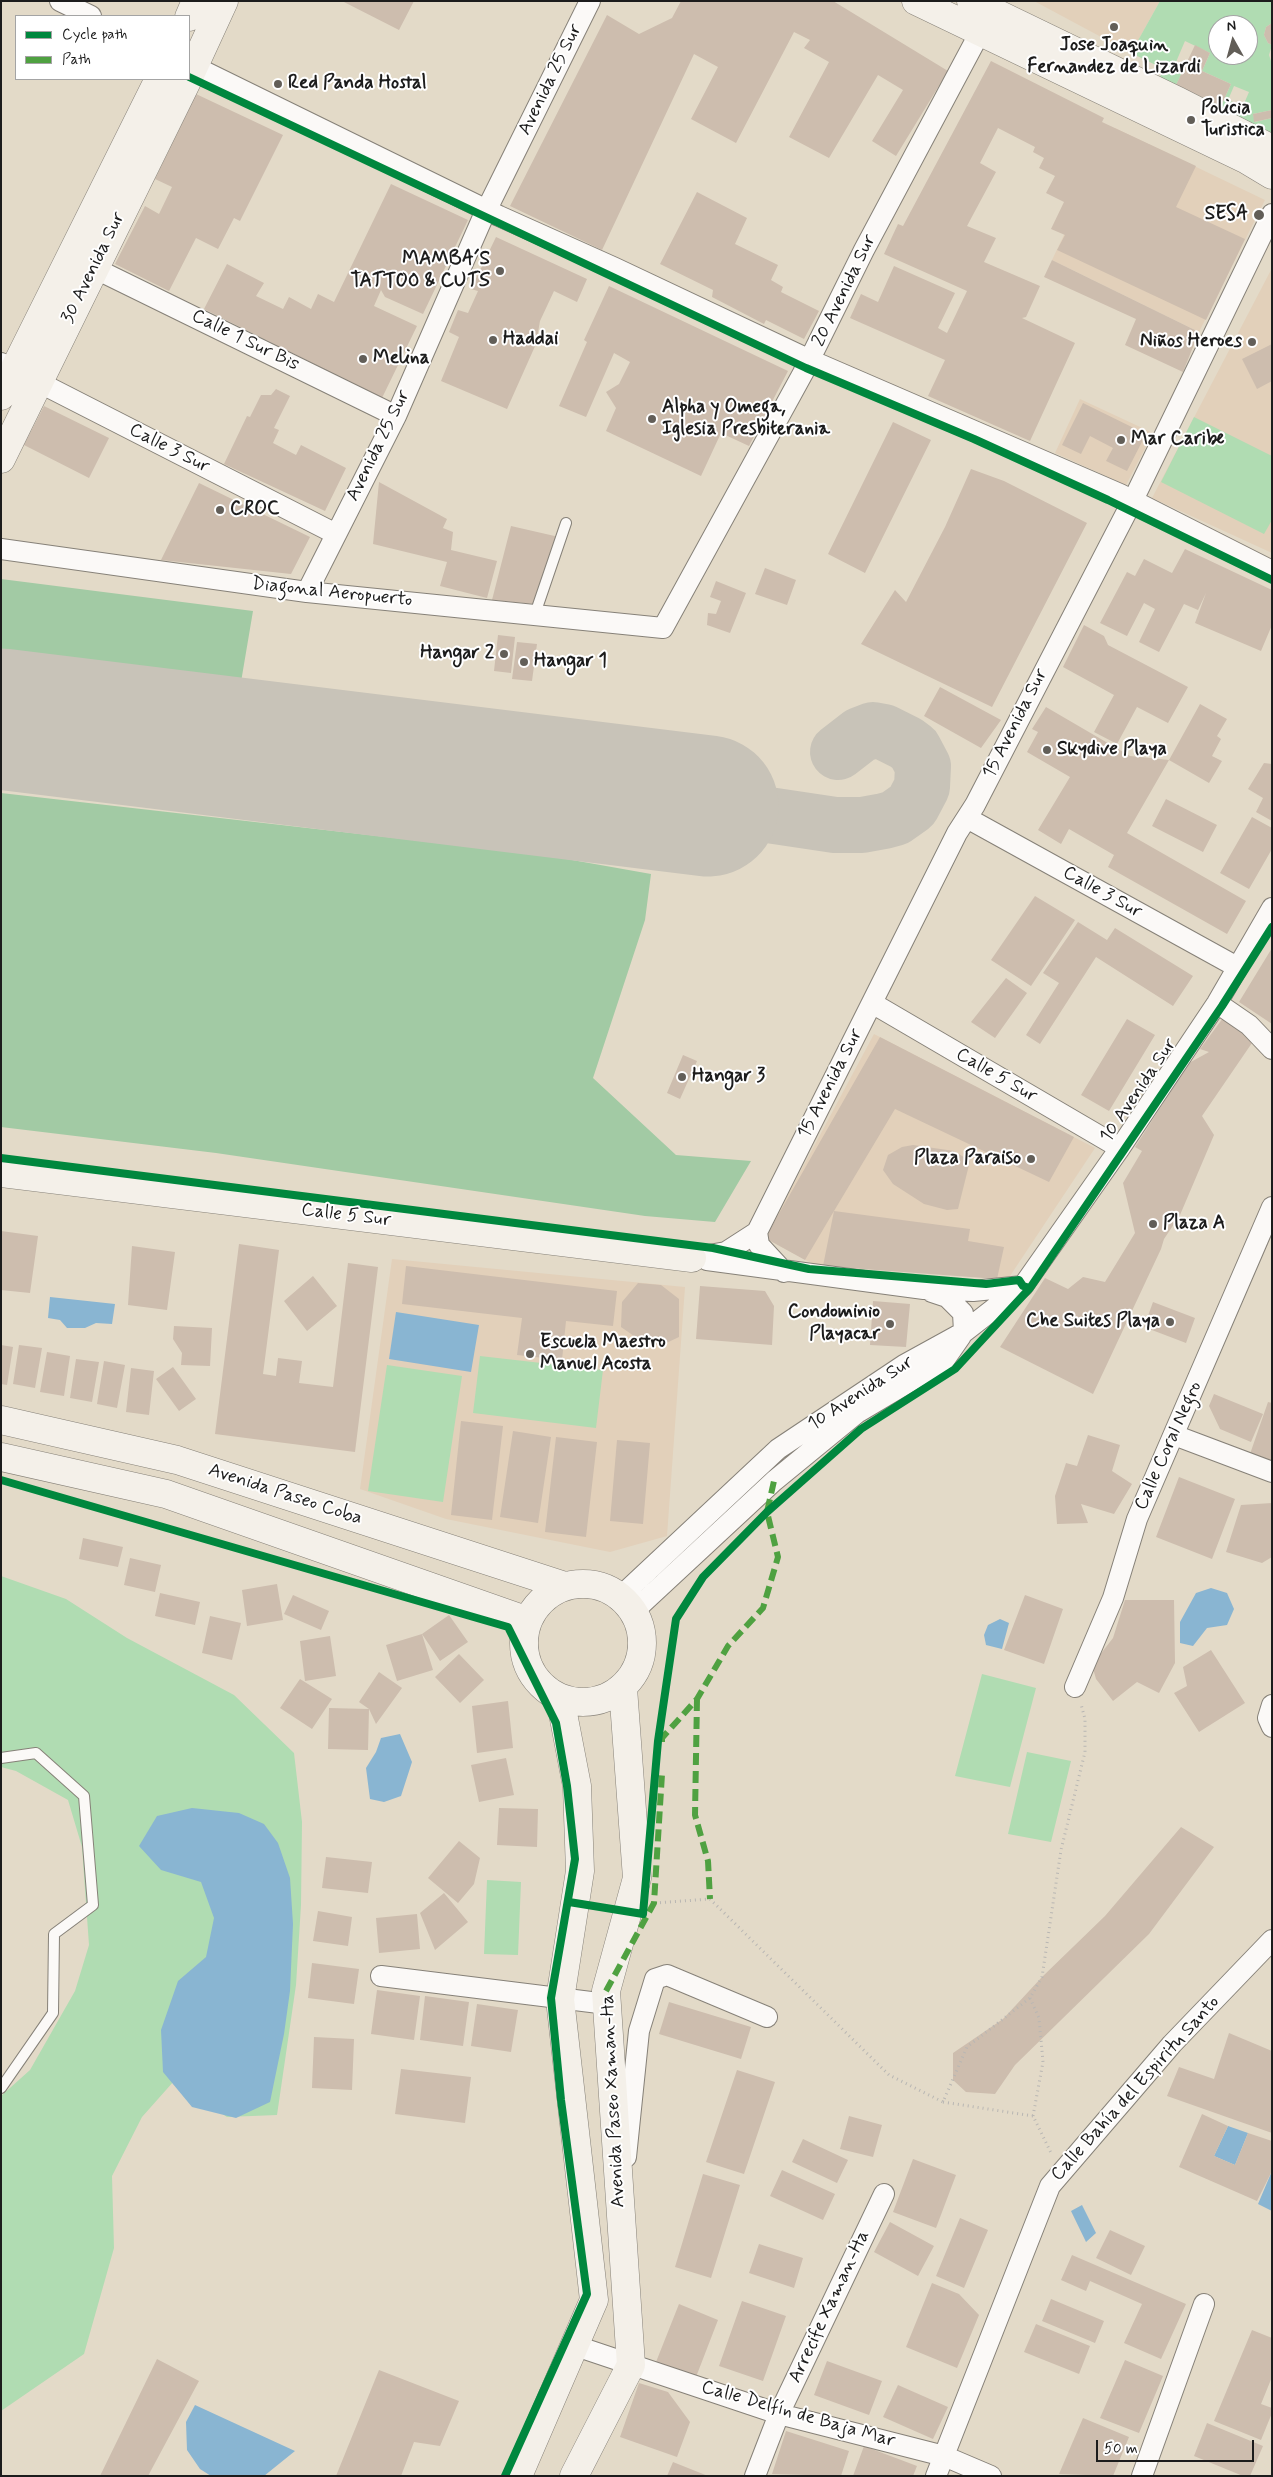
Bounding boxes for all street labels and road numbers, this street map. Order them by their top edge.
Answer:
street label: Avenida 25 Sur [514,21,588,139]
street label: 30 Avenida Sur [57,209,131,327]
street label: 20 Avenida Sur [808,231,882,351]
street label: Calle 1 Sur Bis [187,305,303,377]
street label: Avenida 25 Sur [342,387,416,505]
street label: Calle 3 Sur [125,419,213,479]
street label: Diagonal Aeropuerto [251,573,413,613]
street label: 15 Avenida Sur [979,665,1053,783]
street label: Calle 3 Sur [1058,862,1146,924]
street label: 15 Avenida Sur [794,1025,868,1143]
street label: 10 Avenida Sur [1096,1035,1182,1147]
street label: Calle 5 Sur [951,1044,1041,1108]
street label: Calle 5 Sur [300,1199,392,1233]
street label: 10 Avenida Sur [804,1352,918,1436]
street label: Calle Coral Negro [1130,1378,1208,1514]
street label: Avenida Paseo Coba [205,1459,365,1531]
street label: Calle Bahía del Espiritu Santo [1047,1992,1225,2186]
street label: Avenida Paseo Xaman-Ha [597,1994,631,2208]
street label: Arrecife Xaman-Ha [785,2227,875,2387]
street label: Calle Delfín de Baja Mar [698,2376,898,2454]

